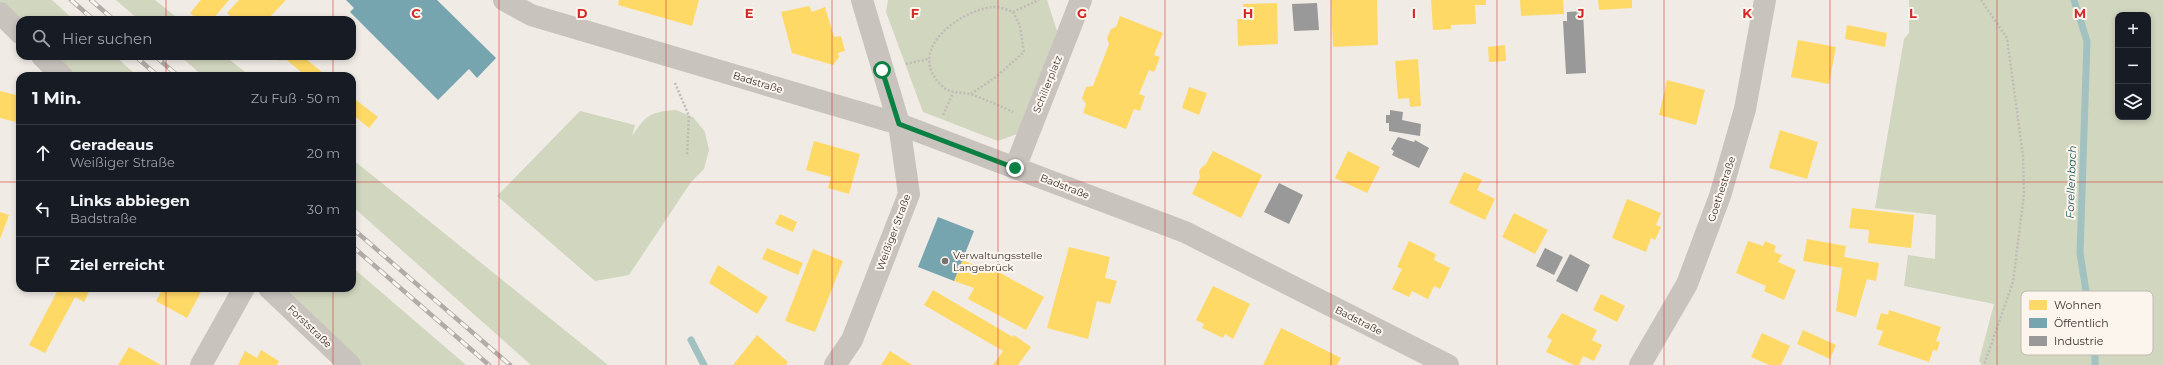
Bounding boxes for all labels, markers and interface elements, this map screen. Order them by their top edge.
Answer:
text: C [411,5,421,21]
text: D [577,5,588,21]
text: E [745,5,754,21]
text: F [911,5,919,21]
text: G [1077,5,1087,21]
text: H [1243,5,1253,21]
text: I [1412,5,1416,21]
text: J [1576,5,1585,21]
text: K [1742,5,1752,21]
text: L [1909,5,1917,21]
text: M [2074,5,2086,21]
map controls [2115,12,2151,120]
button: + [2115,12,2151,48]
search box [16,16,356,60]
icon: search [30,27,52,49]
text: Hier suchen [62,29,152,48]
button: − [2115,48,2151,84]
street label: Schillerplatz [1030,53,1065,115]
route start [873,61,891,79]
street label: Badstraße [731,69,784,96]
button: layers [2115,84,2151,120]
text: 1 Min. [32,88,81,108]
text: Zu Fuß · 50 m [251,90,340,106]
text: Geradeaus [70,135,153,154]
icon: ahead [32,142,54,164]
text: 20 m [307,145,340,161]
water label: Forellenbach [2063,145,2079,219]
text: Weißiger Straße [70,154,175,170]
street label: Goethestraße [1705,155,1738,224]
route end [1006,159,1024,177]
street label: Badstraße [1039,171,1091,202]
text: Links abbiegen [70,191,190,210]
street label: Weißiger Straße [874,192,913,272]
icon: left [32,198,54,220]
text: 30 m [307,201,340,217]
text: Badstraße [70,210,137,226]
place label: Verwaltungsstelle Langebrück [953,249,1042,274]
icon: arrive [32,254,54,276]
text: Ziel erreicht [70,255,165,274]
marker: Verwaltungsstelle Langebrück [940,256,950,266]
legend [2021,291,2153,355]
text: Wohnen [2054,298,2101,312]
street label: Forststraße [285,302,334,351]
street label: Badstraße [1333,303,1385,338]
text: Öffentlich [2054,316,2109,330]
text: Industrie [2054,334,2104,348]

